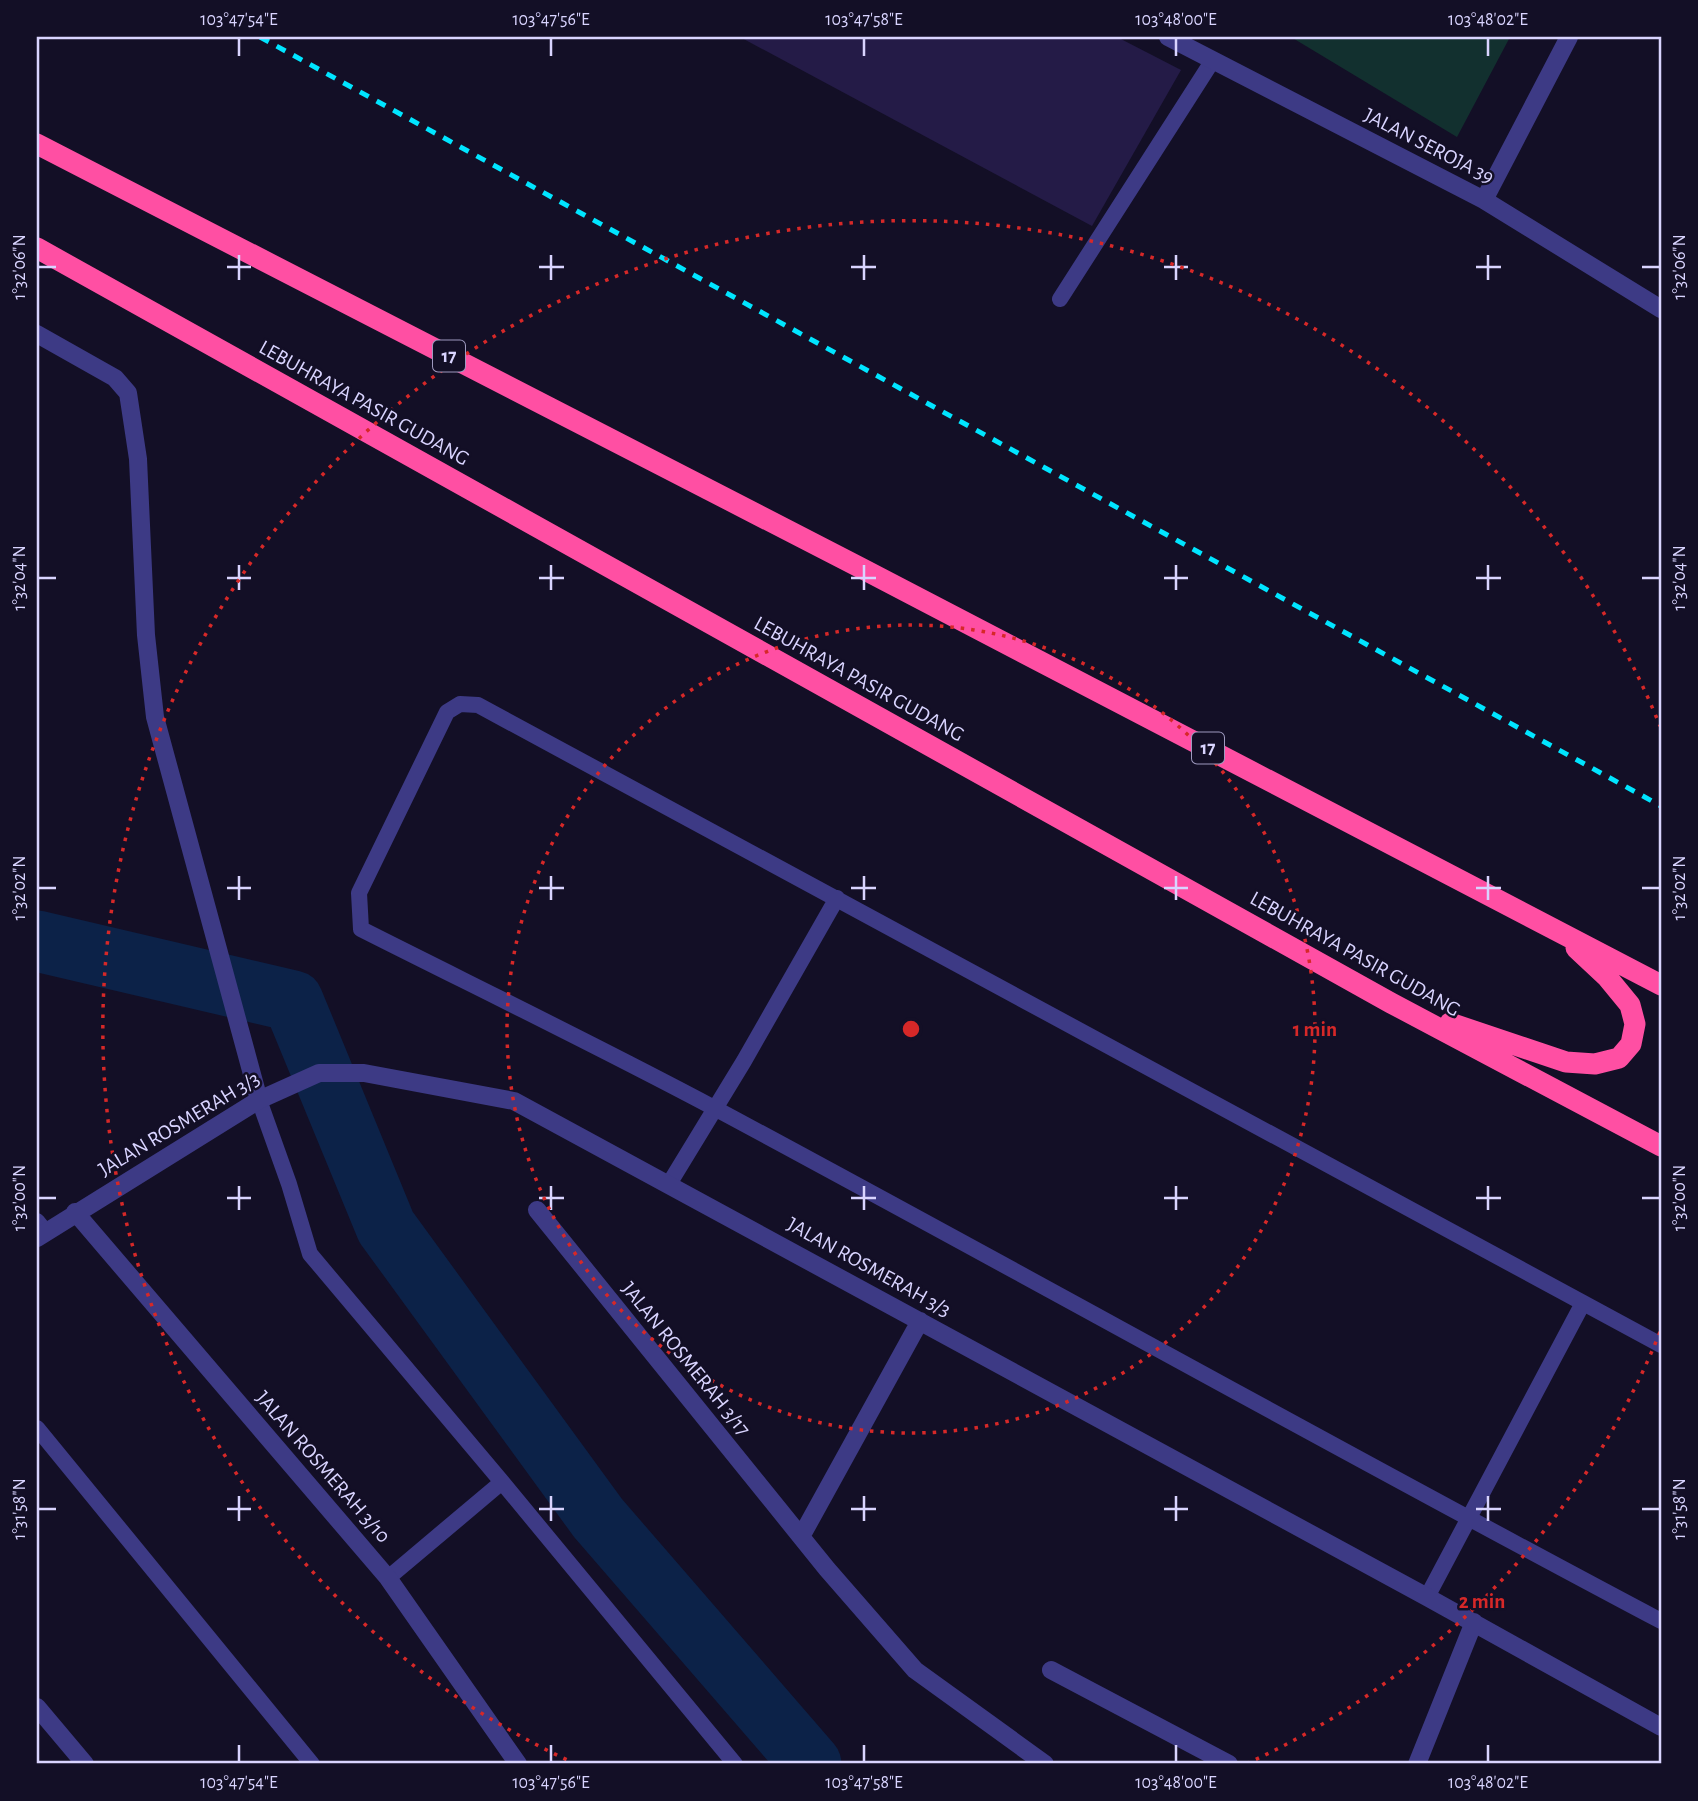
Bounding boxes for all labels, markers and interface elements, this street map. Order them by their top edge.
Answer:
text: 103°47'54"E [200,11,278,29]
text: 103°47'56"E [512,11,590,29]
text: 103°47'58"E [825,11,903,29]
text: 103°48'00"E [1135,11,1217,29]
text: 103°48'02"E [1448,11,1528,29]
street label: JALAN SEROJA 39 [1361,104,1497,188]
text: 1°32'06"N [11,234,29,300]
text: 1°32'06"N [1671,234,1689,300]
street label: LEBUHRAYA PASIR GUDANG [255,336,473,470]
road number: 17 [433,340,465,372]
text: 1°32'04"N [11,545,29,611]
text: 1°32'04"N [1671,545,1689,611]
street label: LEBUHRAYA PASIR GUDANG [750,612,968,746]
road number: 17 [1192,733,1224,764]
text: 1°32'02"N [11,855,29,921]
text: 1°32'02"N [1671,855,1689,921]
street label: LEBUHRAYA PASIR GUDANG [1246,887,1464,1021]
centre of rings [899,1017,923,1041]
text: 1 min [1293,1019,1337,1040]
street label: JALAN ROSMERAH 3/3 [95,1068,263,1180]
text: 1°32'00"N [11,1165,29,1231]
text: 1°32'00"N [1671,1165,1689,1231]
street label: JALAN ROSMERAH 3/3 [784,1213,954,1321]
street label: JALAN ROSMERAH 3/17 [618,1278,754,1440]
street label: JALAN ROSMERAH 3/10 [252,1387,394,1547]
text: 1°31'58"N [11,1478,29,1540]
text: 1°31'58"N [1671,1478,1689,1540]
text: 2 min [1459,1591,1505,1612]
text: 103°47'54"E [200,1774,278,1792]
text: 103°47'56"E [512,1774,590,1792]
text: 103°47'58"E [825,1774,903,1792]
text: 103°48'00"E [1135,1774,1217,1792]
text: 103°48'02"E [1448,1774,1528,1792]

